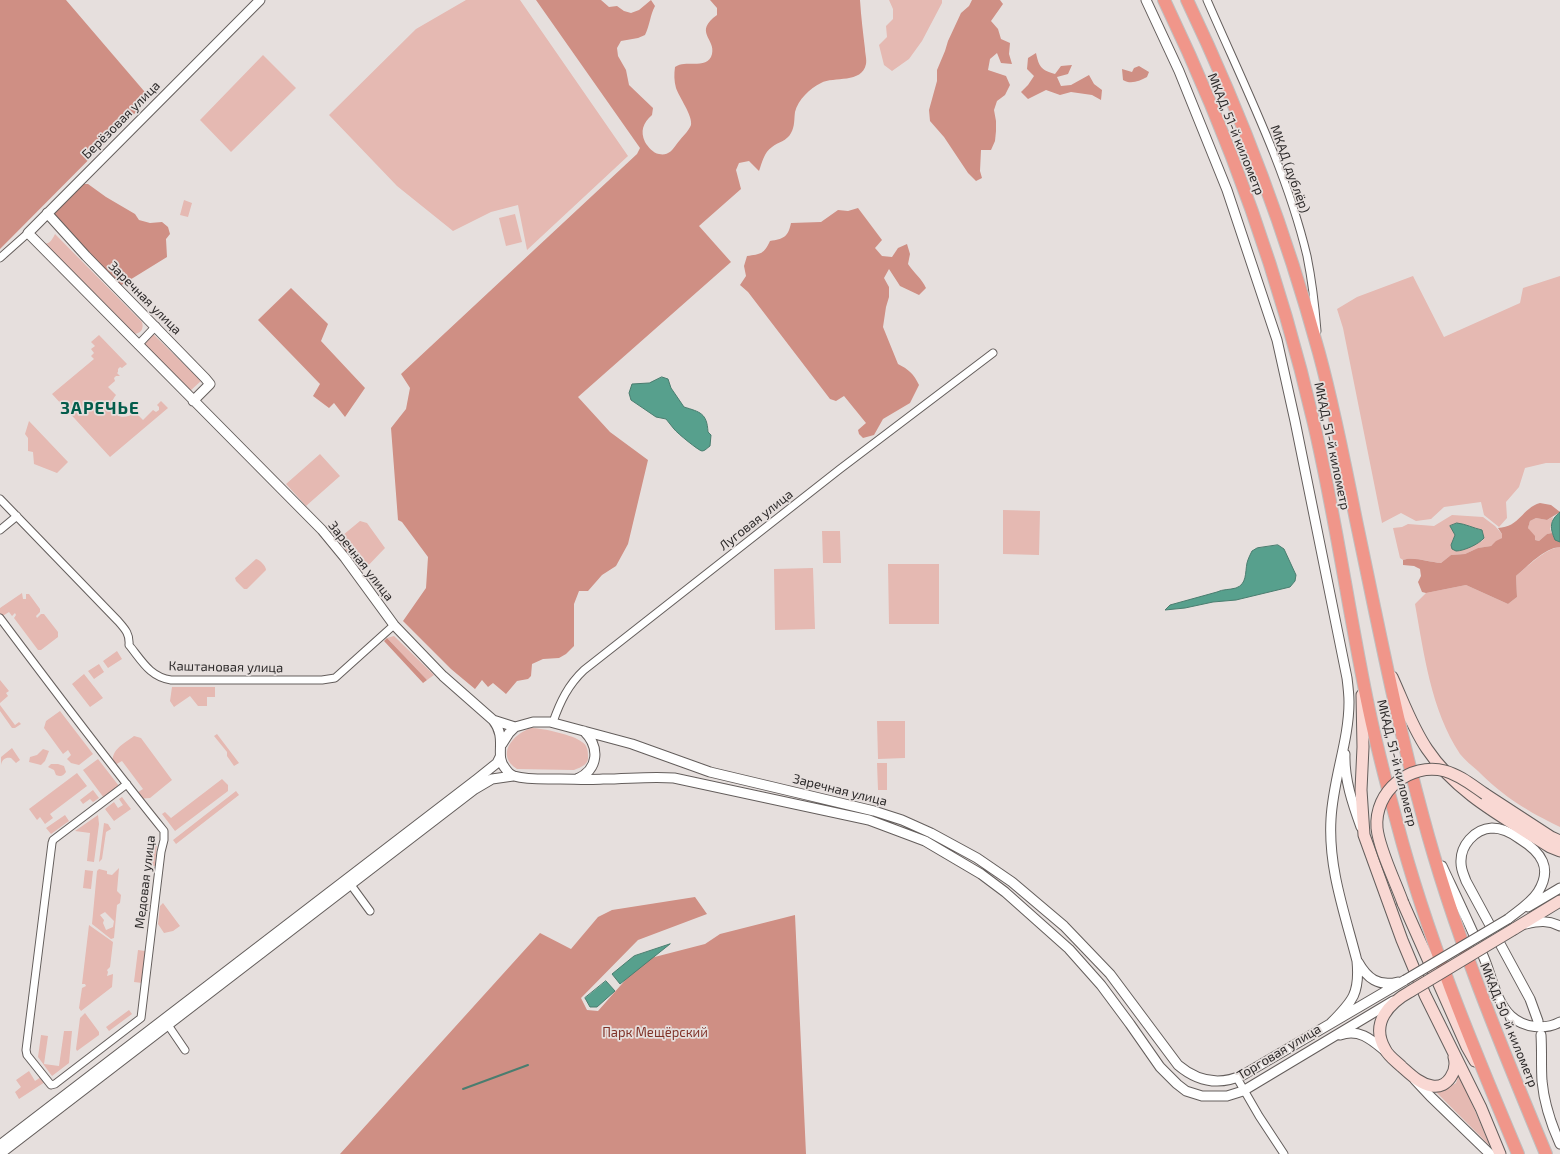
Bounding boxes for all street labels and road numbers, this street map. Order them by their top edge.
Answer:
street label: МКАД, 51-й километр [1204,71,1268,197]
street label: Берёзовая улица [79,78,163,162]
street label: МКАД (дублёр) [1267,123,1313,215]
street label: Заречная улица [105,258,185,338]
street label: МКАД, 51-й километр [1311,381,1353,511]
street label: Луговая улица [716,486,796,554]
street label: Заречная улица [325,518,397,604]
street label: Каштановая улица [169,658,283,676]
street label: МКАД, 51-й километр [1374,698,1420,828]
street label: Заречная улица [791,771,889,809]
street label: Медовая улица [132,834,158,930]
street label: МКАД, 50-й километр [1477,960,1541,1090]
street label: Торговая улица [1234,1021,1324,1083]

